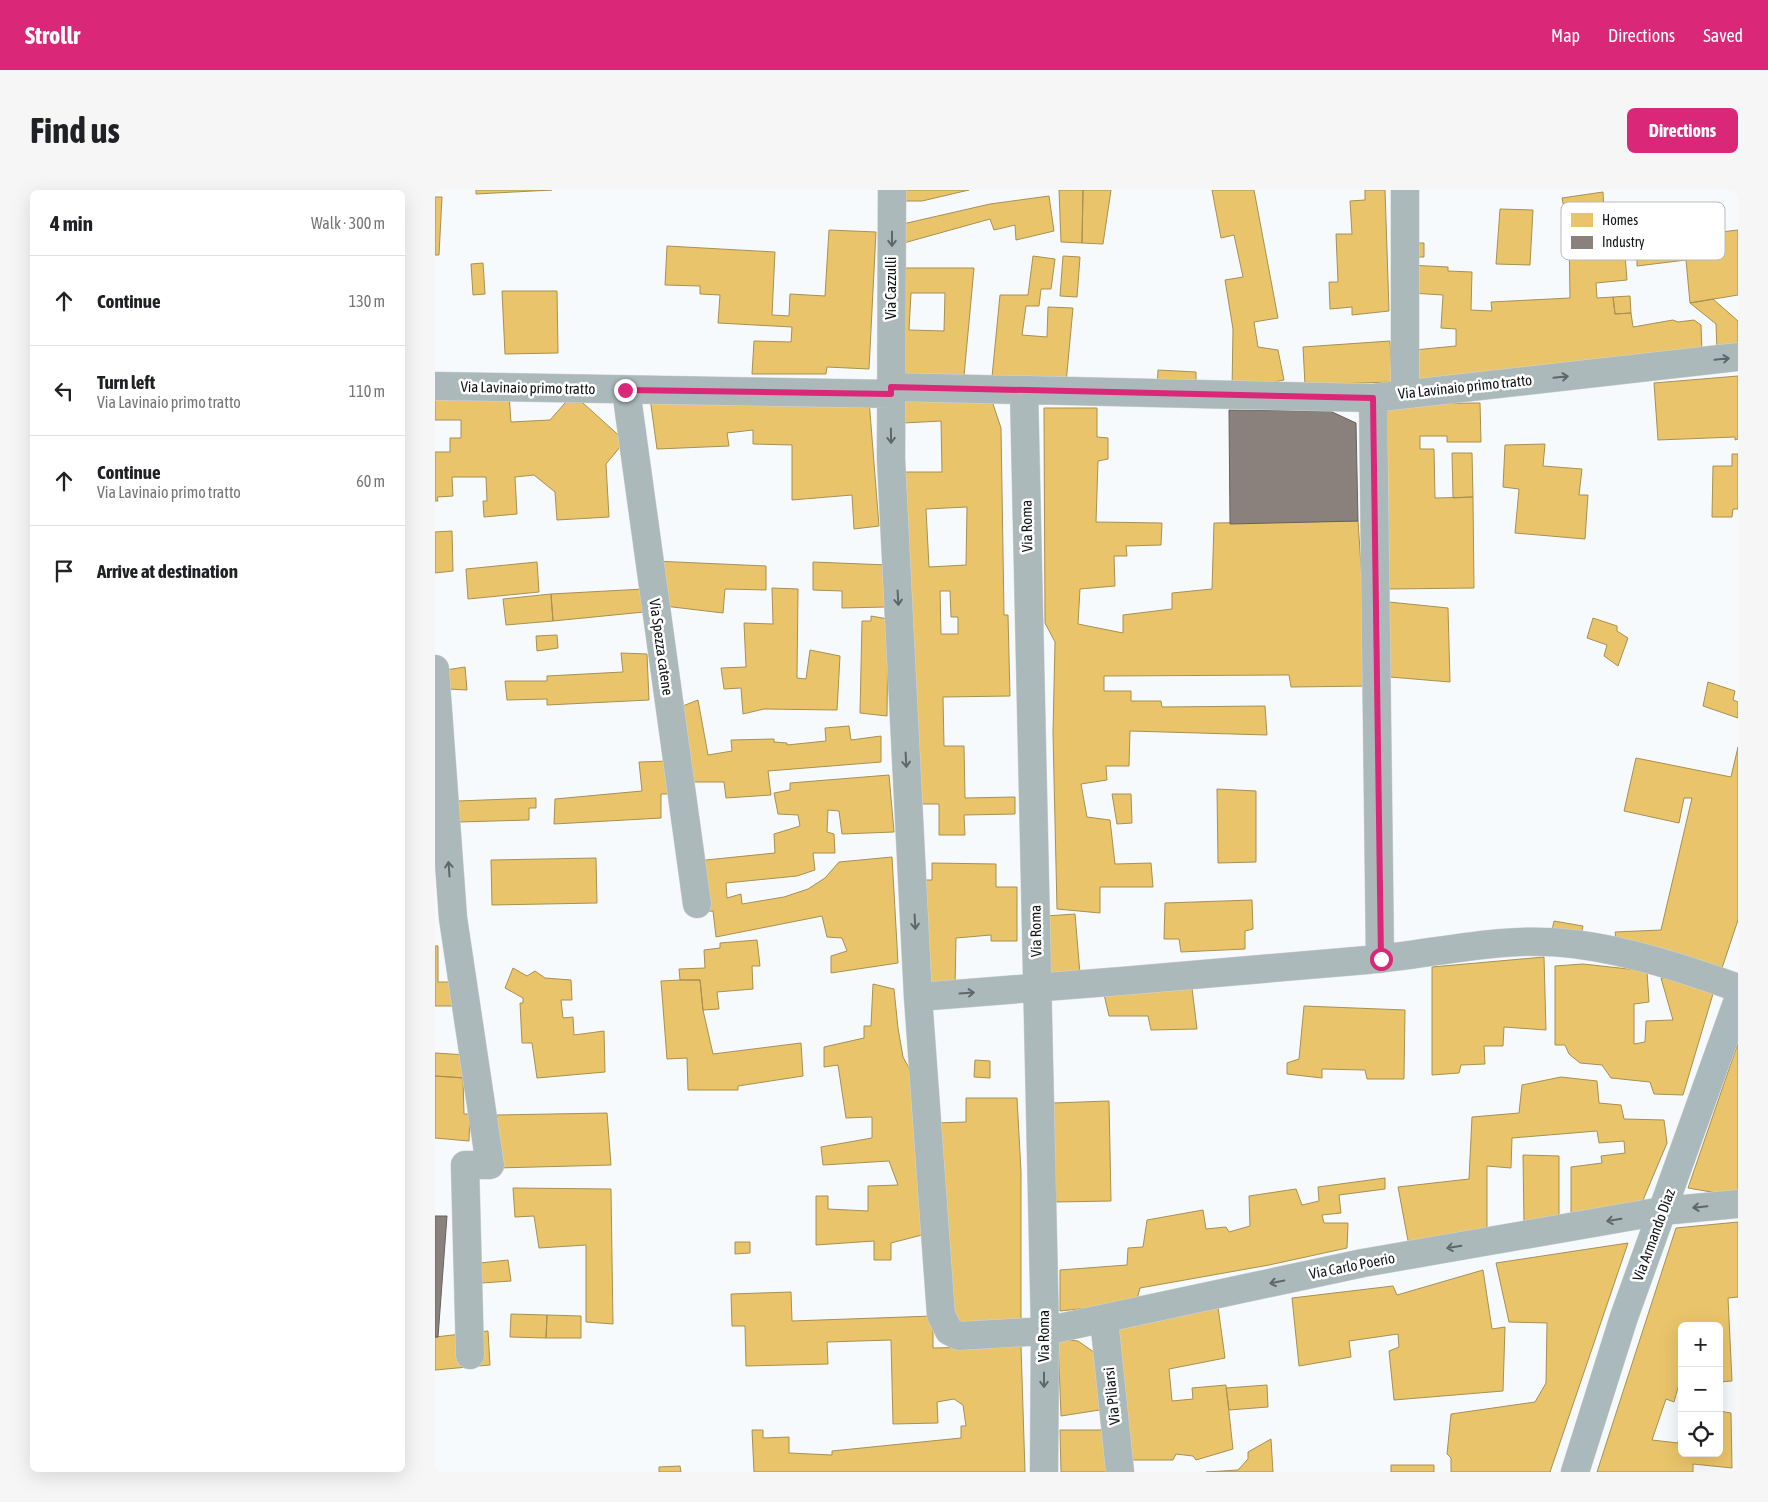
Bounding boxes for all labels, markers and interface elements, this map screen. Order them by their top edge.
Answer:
text: Strollr [25,22,80,49]
text: Map [1551,25,1580,46]
text: Directions [1608,25,1675,46]
text: Saved [1703,25,1743,46]
button: Directions [1627,108,1738,153]
text: Find us [30,110,120,150]
legend [1561,202,1725,260]
text: 4 min [50,211,93,235]
text: Homes [1602,212,1638,228]
text: Walk · 300 m [311,214,385,232]
one-way arrow [887,230,897,246]
text: Industry [1602,234,1645,250]
street label: Via Cazzulli [882,256,899,320]
icon: ahead [50,287,78,315]
text: Continue [97,290,161,312]
text: 130 m [349,292,385,310]
one-way arrow [1714,354,1730,364]
text: Turn left [97,371,155,393]
street label: Via Lavinaio primo tratto [1397,371,1533,402]
one-way arrow [1552,372,1568,382]
icon: left [50,377,78,405]
street label: Via Lavinaio primo tratto [460,378,596,397]
route end [614,379,637,402]
text: 110 m [349,382,385,400]
text: Via Lavinaio primo tratto [97,393,241,411]
one-way arrow [886,427,896,443]
text: Continue [97,461,161,483]
icon: ahead [50,467,78,495]
text: 60 m [356,472,385,490]
text: Via Lavinaio primo tratto [97,483,241,501]
street label: Via Roma [1018,500,1035,552]
icon: arrive [50,557,78,585]
text: Arrive at destination [97,560,238,582]
one-way arrow [894,590,903,606]
street label: Via Spezza catene [646,597,677,697]
one-way arrow [902,752,911,768]
one-way arrow [445,861,454,877]
street label: Via Roma [1027,905,1044,957]
one-way arrow [910,914,919,930]
route start [1370,948,1393,971]
one-way arrow [959,989,975,998]
street label: Via Armando Diaz [1629,1186,1678,1283]
one-way arrow [1692,1203,1708,1212]
one-way arrow [1606,1215,1622,1225]
one-way arrow [1446,1243,1462,1253]
street label: Via Carlo Poerio [1308,1249,1396,1282]
one-way arrow [1270,1277,1286,1287]
street label: Via Roma [1035,1310,1052,1362]
map controls [1678,1322,1723,1457]
button: + [1678,1322,1723,1367]
street label: Via Piliarsi [1100,1366,1123,1426]
button: − [1678,1367,1723,1412]
one-way arrow [1039,1372,1049,1388]
button: locate [1678,1412,1723,1457]

